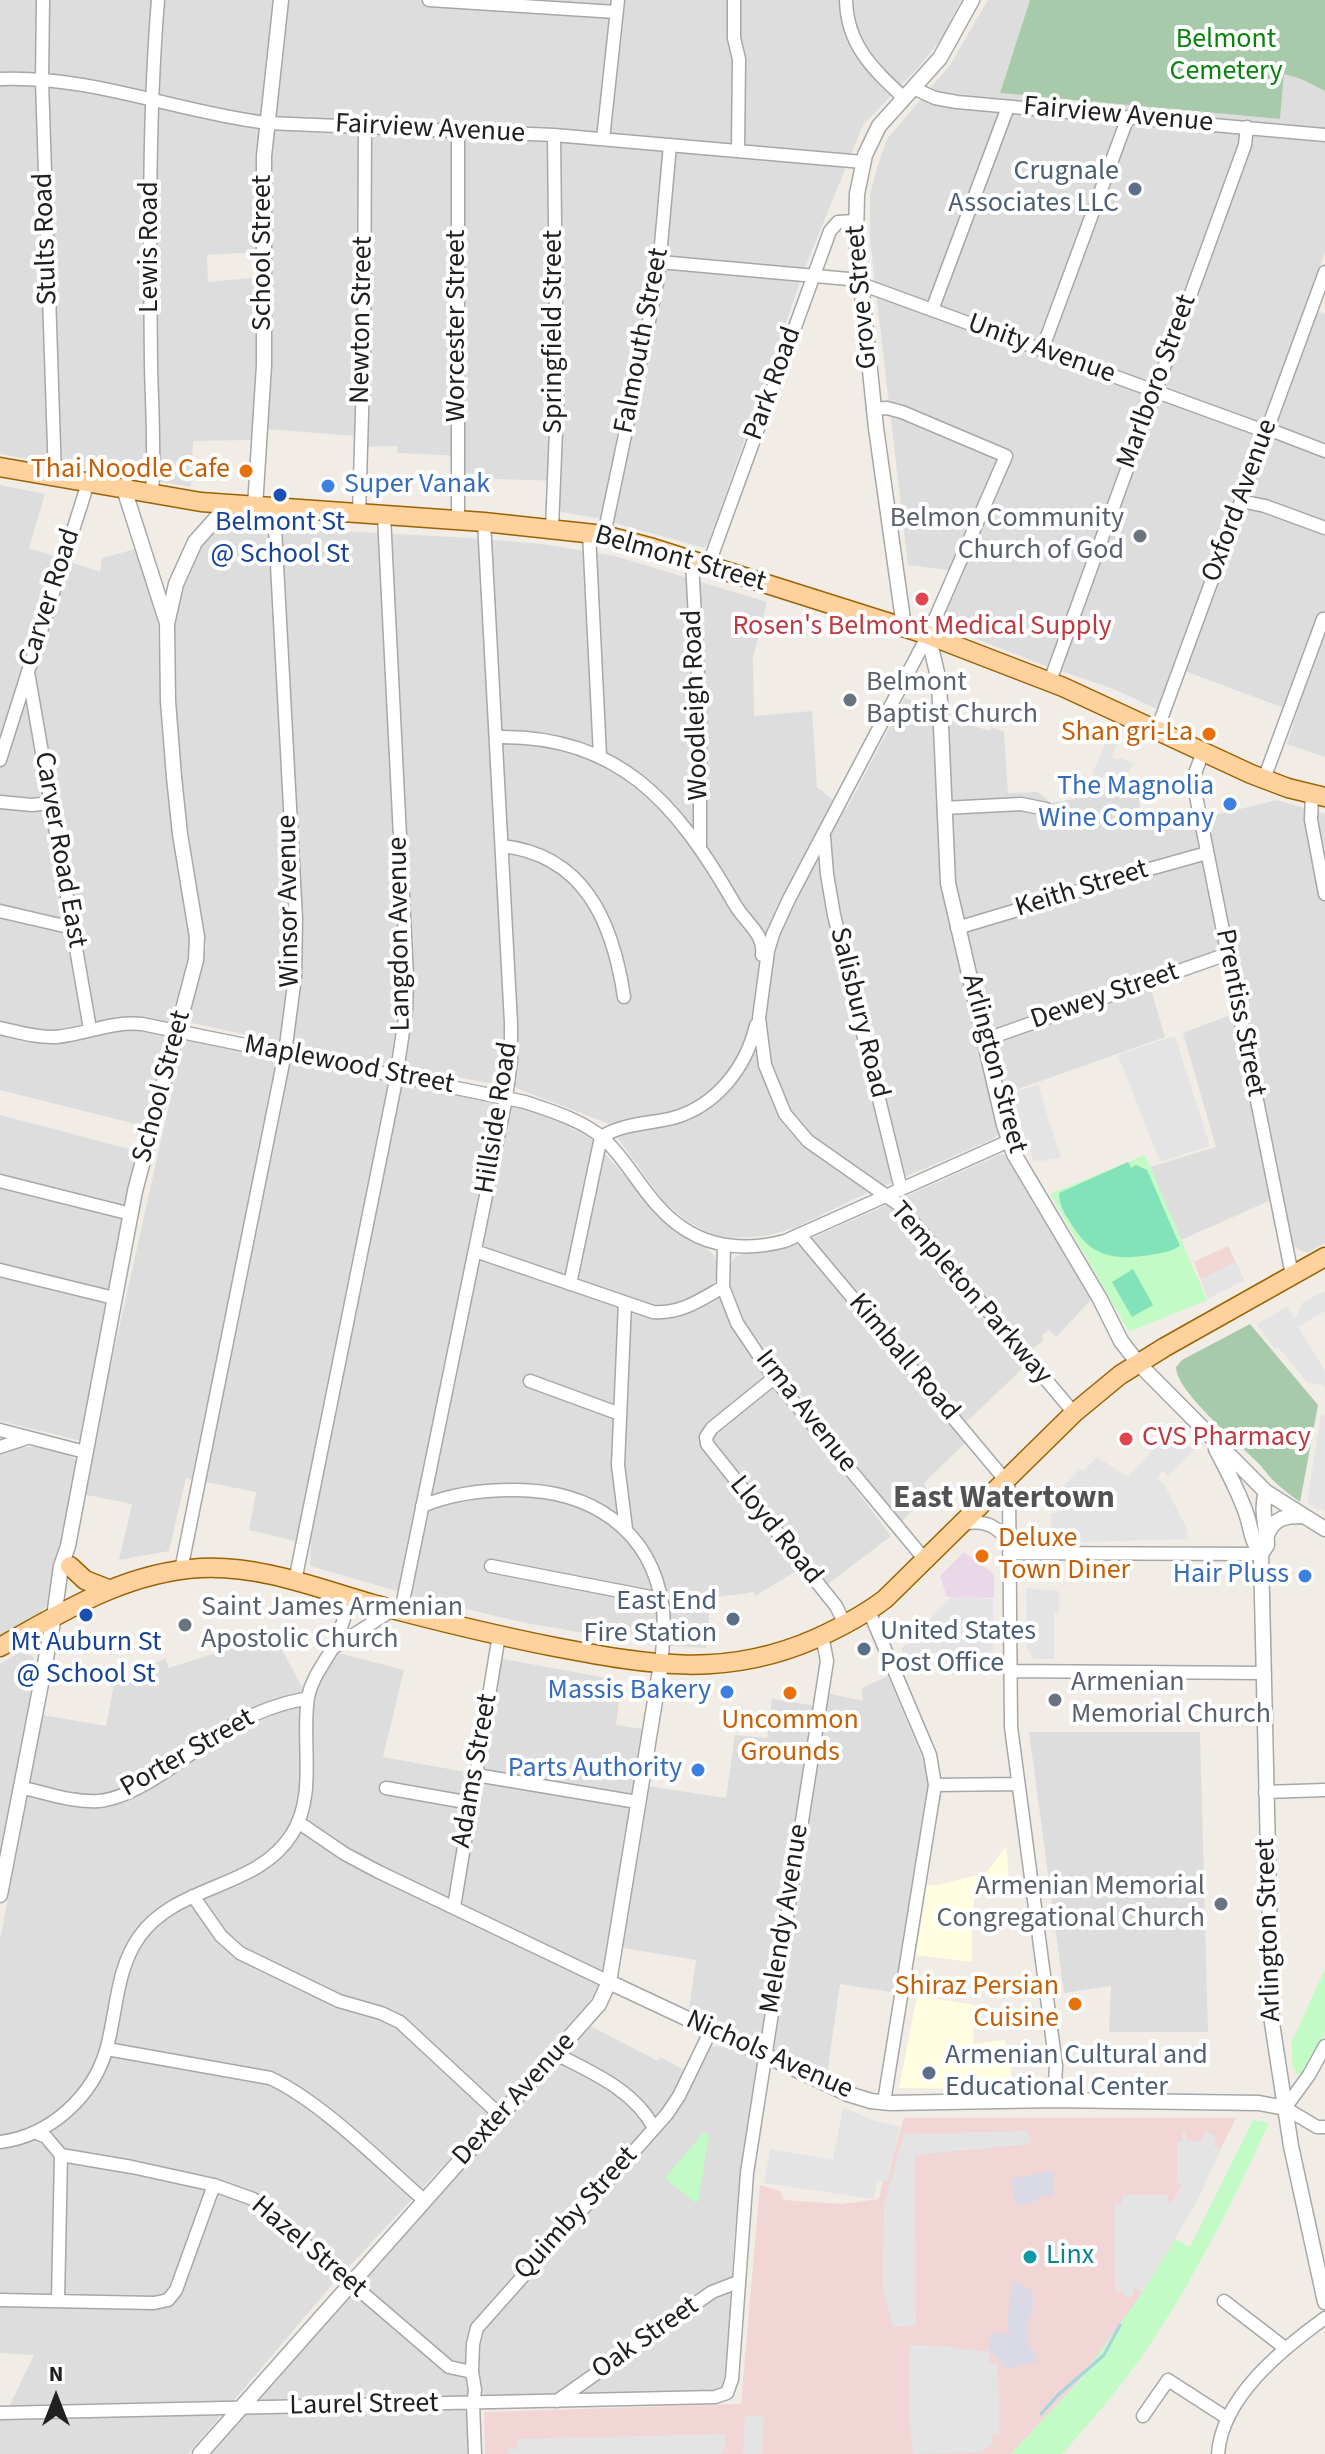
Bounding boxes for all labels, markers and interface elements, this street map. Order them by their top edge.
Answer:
park label: Belmont Cemetery [1169,24,1283,90]
street label: Fairview Avenue [1022,91,1214,141]
street label: Fairview Avenue [334,108,526,152]
place label: Crugnale Associates LLC [948,156,1119,222]
street label: Stults Road [28,172,66,306]
street label: School Street [247,175,281,331]
marker: Crugnale Associates LLC [1126,180,1144,198]
street label: Lewis Road [134,181,168,313]
street label: Grove Street [840,224,886,370]
street label: Worcester Street [441,230,475,422]
street label: Springfield Street [538,230,572,434]
street label: Newton Street [345,236,381,404]
street label: Falmouth Street [609,245,677,437]
street label: Marlboro Street [1111,291,1205,473]
street label: Unity Avenue [963,308,1119,392]
street label: Park Road [738,323,810,445]
street label: Oxford Avenue [1196,415,1286,587]
place label: Thai Noodle Cafe [31,454,230,488]
marker: Thai Noodle Cafe [237,462,255,480]
place label: Super Vanak [344,469,490,503]
marker: Super Vanak [319,477,337,495]
marker: Belmont St @ School St [271,486,289,504]
place label: Belmon Community Church of God [890,503,1124,569]
place label: Belmont St @ School St [210,507,350,573]
street label: Belmont Street [591,520,769,600]
street label: Carver Road [13,525,89,671]
marker: Belmon Community Church of God [1131,527,1149,545]
marker: Rosen's Belmont Medical Supply [913,590,931,608]
street label: Woodleigh Road [677,609,717,801]
place label: Rosen's Belmont Medical Supply [732,611,1112,645]
place label: Belmont Baptist Church [866,667,1038,733]
marker: Belmont Baptist Church [841,691,859,709]
place label: Shan gri-La [1061,717,1193,751]
marker: Shan gri-La [1200,725,1218,743]
street label: Carver Road East [25,750,93,950]
place label: The Magnolia Wine Company [1038,771,1214,837]
marker: The Magnolia Wine Company [1221,795,1239,813]
street label: Winsor Avenue [272,814,308,988]
street label: Langdon Avenue [383,836,419,1032]
street label: Keith Street [1011,854,1153,926]
street label: Salisbury Road [821,924,895,1102]
street label: Prentiss Street [1206,926,1272,1100]
street label: Dewey Street [1027,956,1183,1038]
street label: Arlington Street [953,971,1033,1157]
street label: School Street [127,1007,199,1167]
street label: Maplewood Street [241,1029,457,1103]
street label: Hillside Road [469,1040,527,1196]
street label: Templeton Parkway [882,1196,1058,1392]
street label: Kimball Road [840,1288,966,1428]
street label: Irma Avenue [747,1344,863,1480]
place label: CVS Pharmacy [1142,1422,1311,1456]
marker: CVS Pharmacy [1117,1430,1135,1448]
street label: Lloyd Road [721,1470,829,1592]
district label: East Watertown [893,1481,1115,1519]
place label: Deluxe Town Diner [998,1523,1130,1589]
marker: Deluxe Town Diner [973,1547,991,1565]
place label: Hair Pluss [1173,1559,1289,1593]
marker: Hair Pluss [1296,1567,1314,1585]
place label: East End Fire Station [584,1586,717,1652]
place label: Saint James Armenian Apostolic Church [201,1592,463,1658]
marker: Mt Auburn St @ School St [77,1606,95,1624]
marker: East End Fire Station [724,1610,742,1628]
marker: Saint James Armenian Apostolic Church [176,1616,194,1634]
place label: United States Post Office [880,1616,1036,1682]
place label: Mt Auburn St @ School St [11,1627,161,1693]
marker: United States Post Office [855,1640,873,1658]
place label: Armenian Memorial Church [1071,1667,1271,1733]
place label: Massis Bakery [548,1675,711,1709]
marker: Massis Bakery [718,1683,736,1701]
marker: Uncommon Grounds [781,1684,799,1702]
street label: Adams Street [446,1691,506,1851]
marker: Armenian Memorial Church [1046,1691,1064,1709]
street label: Porter Street [115,1702,261,1806]
place label: Uncommon Grounds [721,1705,859,1771]
place label: Parts Authority [508,1753,682,1787]
marker: Parts Authority [689,1761,707,1779]
street label: Melendy Avenue [754,1822,818,2016]
street label: Arlington Street [1250,1838,1290,2022]
place label: Armenian Memorial Congregational Church [936,1871,1205,1937]
marker: Armenian Memorial Congregational Church [1212,1895,1230,1913]
place label: Shiraz Persian Cuisine [895,1971,1059,2037]
marker: Shiraz Persian Cuisine [1066,1995,1084,2013]
street label: Nichols Avenue [680,2004,858,2108]
street label: Dexter Avenue [447,2027,583,2173]
place label: Armenian Cultural and Educational Center [945,2040,1208,2106]
marker: Armenian Cultural and Educational Center [920,2064,938,2082]
street label: Quimby Street [508,2140,646,2288]
street label: Hazel Street [243,2190,373,2306]
place label: Linx [1046,2240,1094,2274]
marker: Linx [1021,2248,1039,2266]
street label: Oak Street [586,2290,706,2388]
north arrow [16,2358,96,2438]
text: N [49,2358,63,2390]
street label: Laurel Street [289,2388,439,2424]

